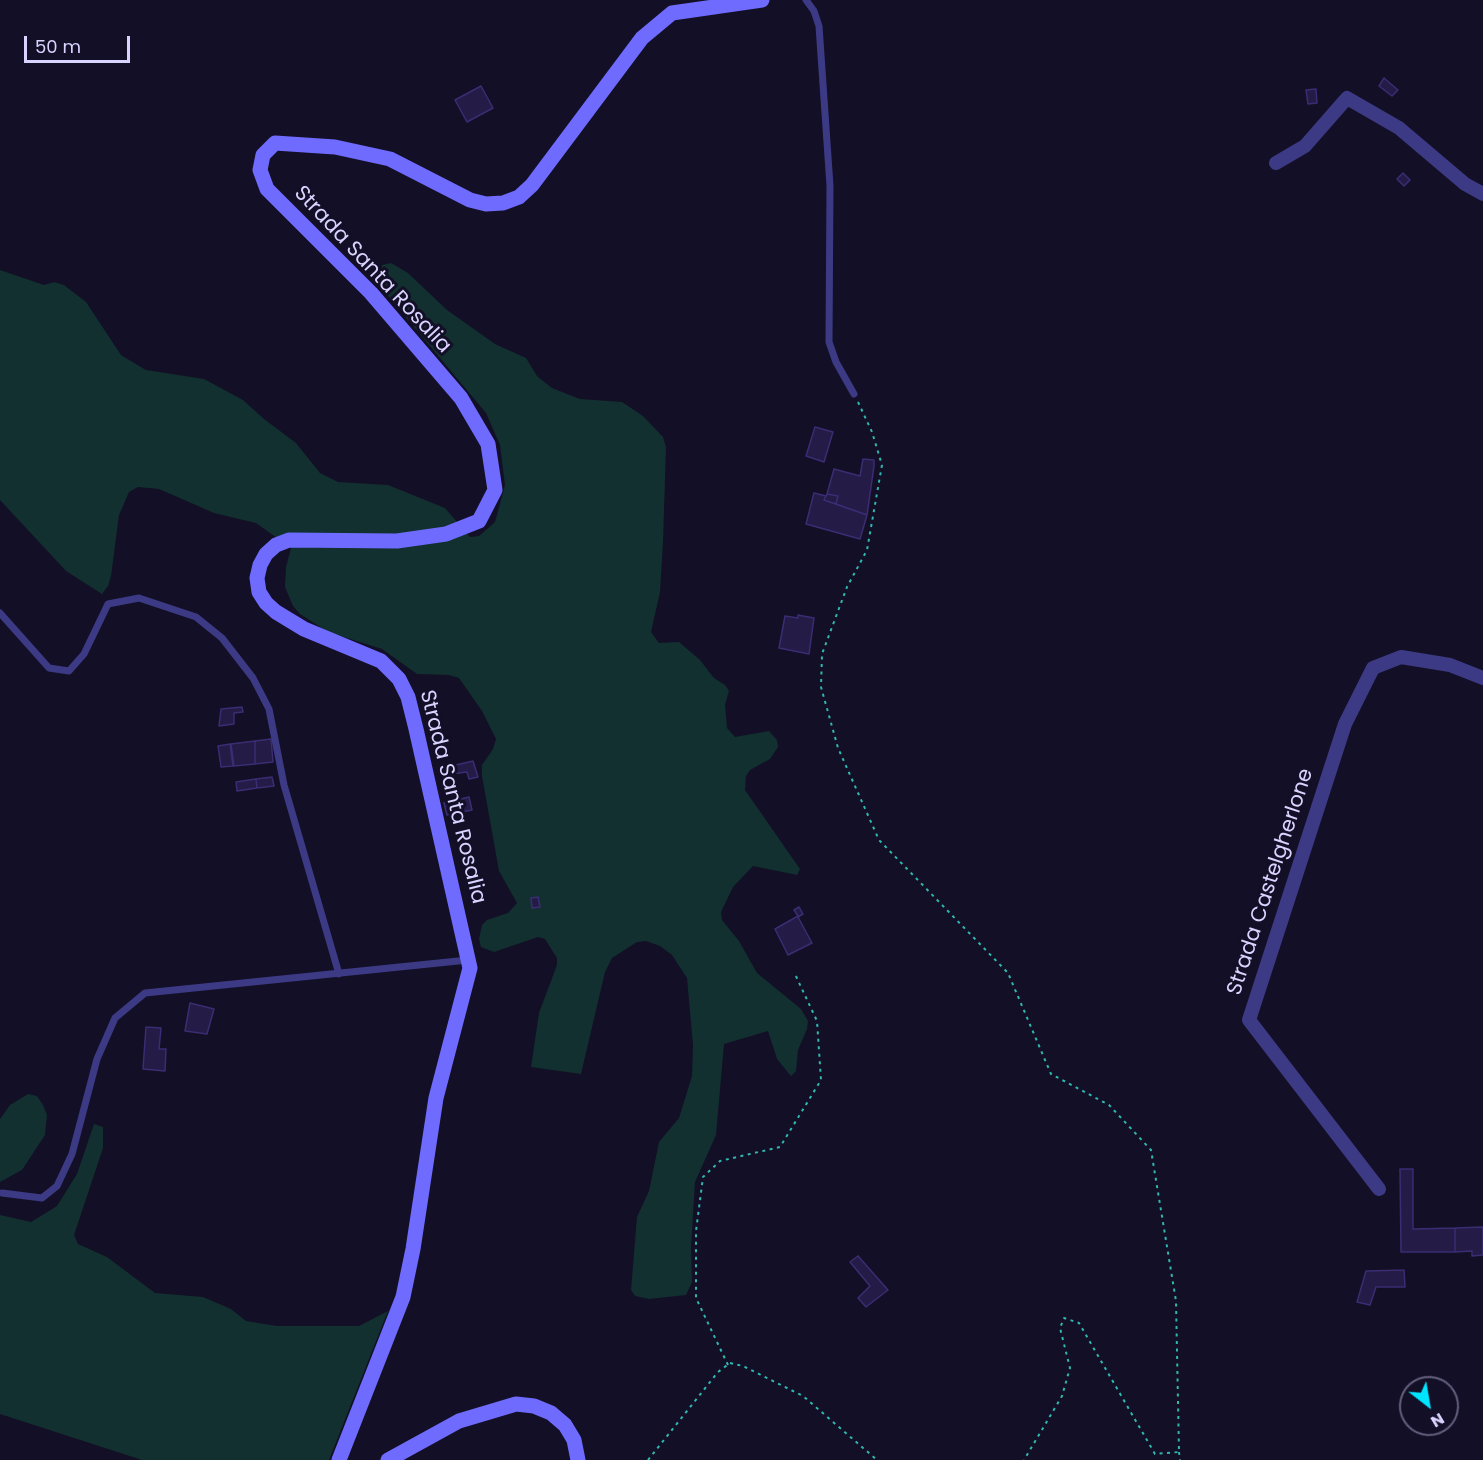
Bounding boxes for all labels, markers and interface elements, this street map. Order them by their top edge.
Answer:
scale bar [27,24,134,62]
text: 50 m [35,34,81,59]
street label: Strada Santa Rosalia [288,181,456,359]
street label: Strada Santa Rosalia [413,688,491,906]
street label: Strada Castelgherlone [1222,766,1320,998]
north arrow [1399,1376,1459,1436]
text: N [1426,1407,1449,1433]

